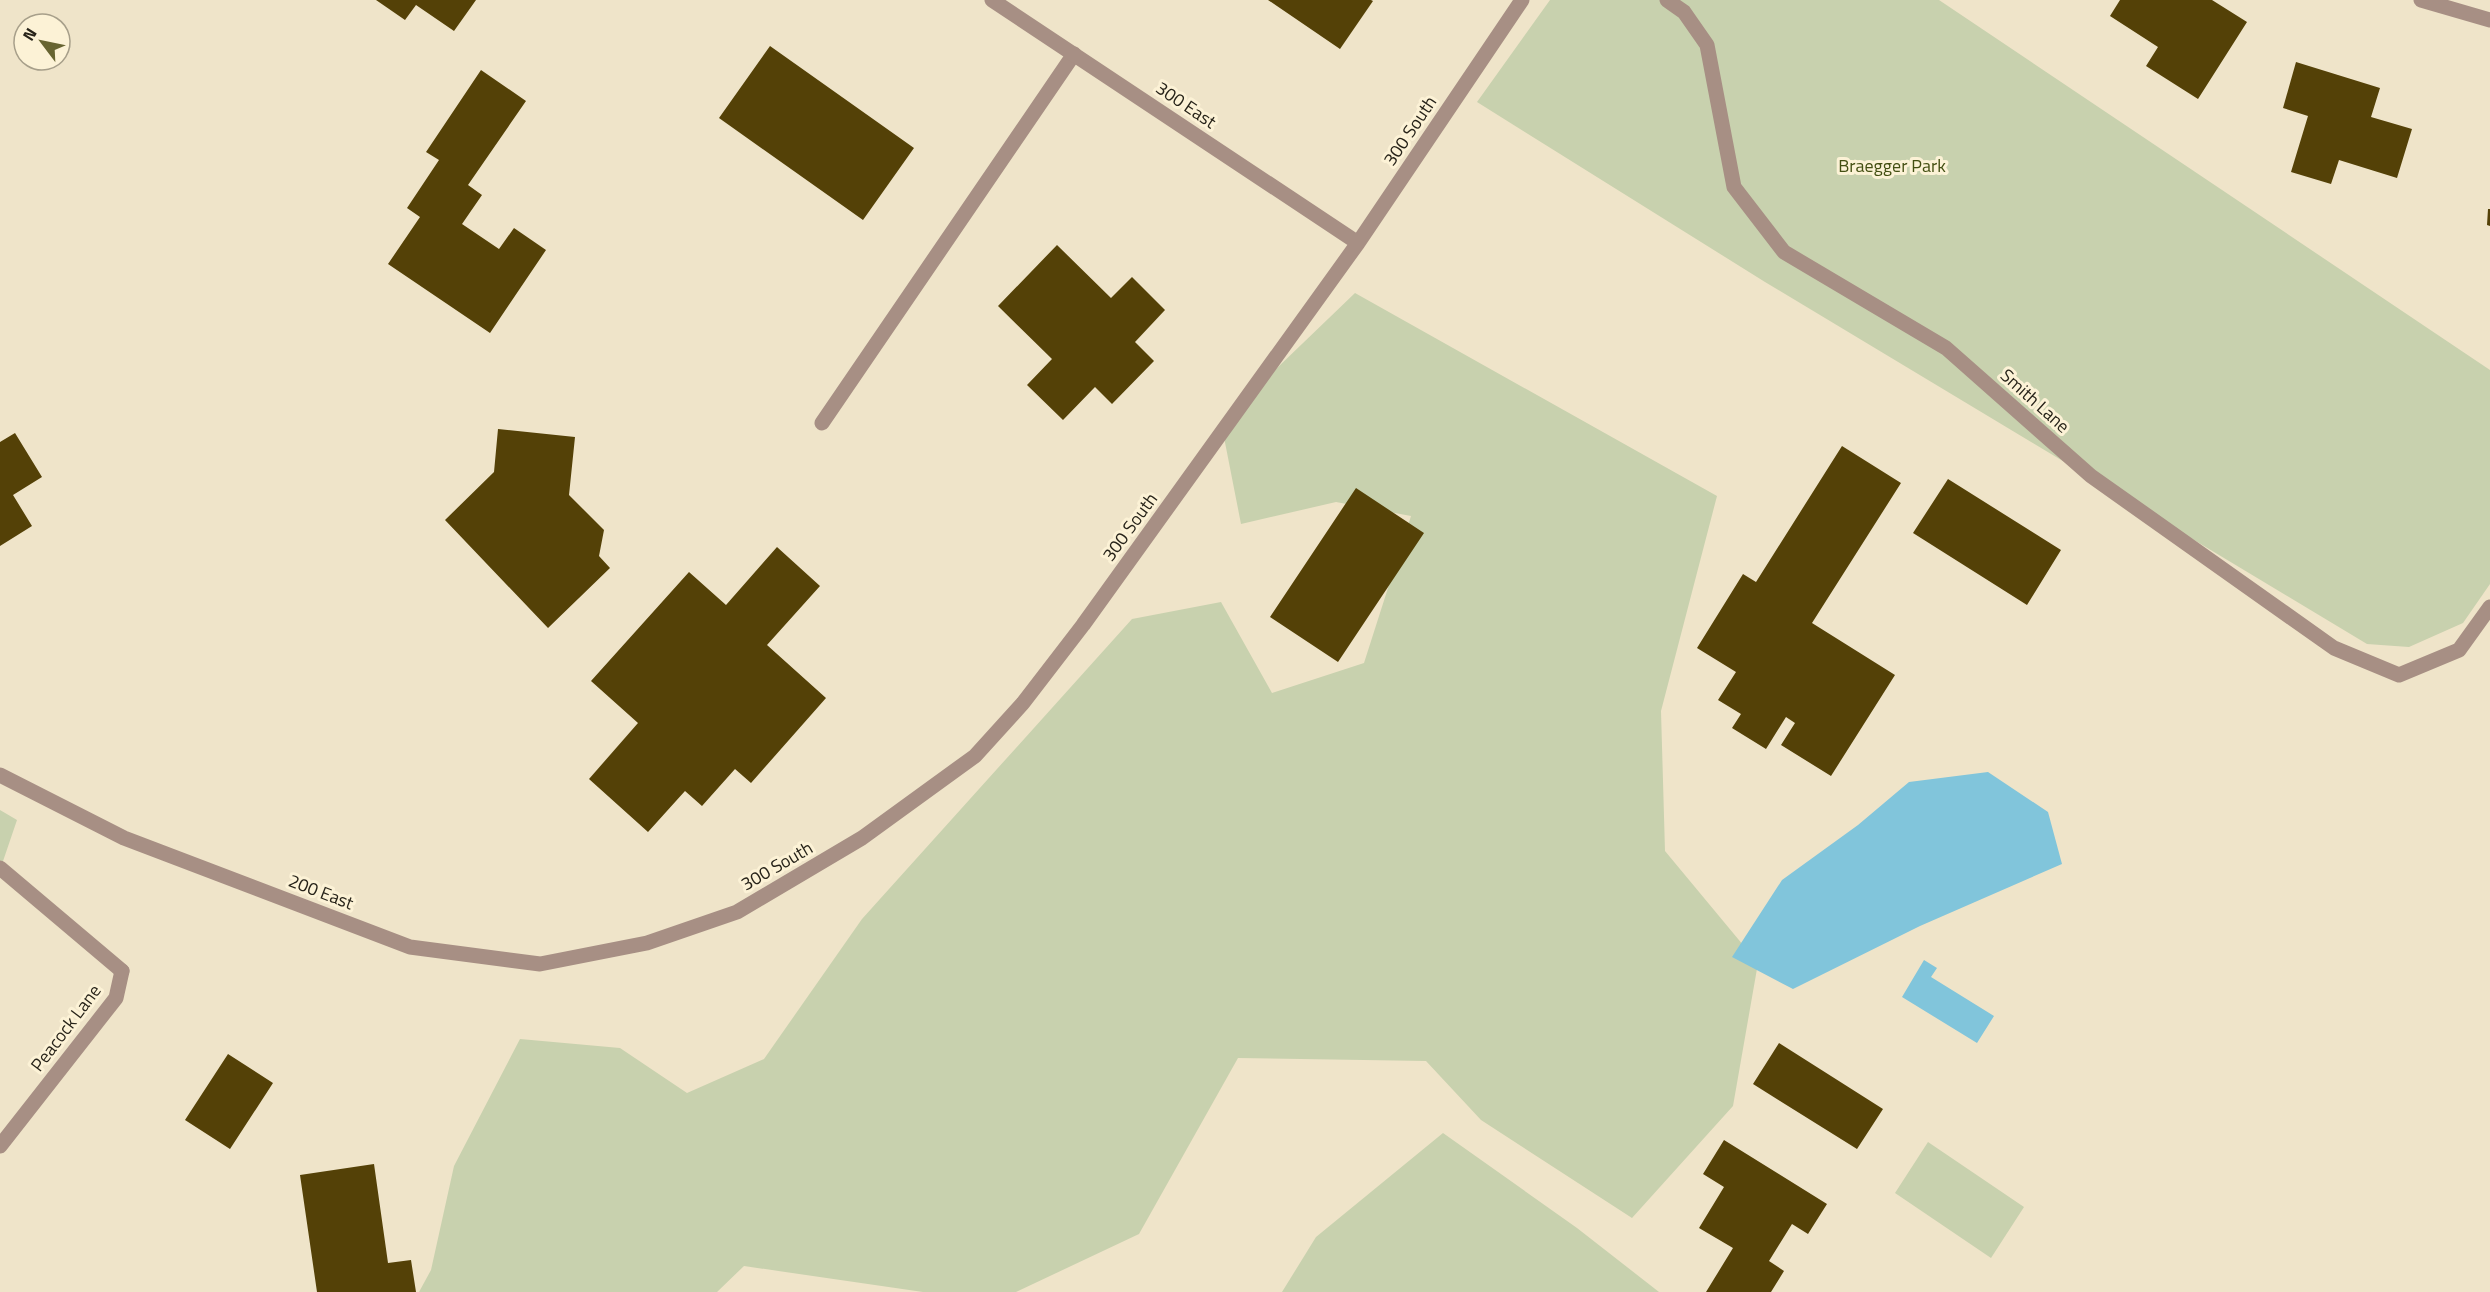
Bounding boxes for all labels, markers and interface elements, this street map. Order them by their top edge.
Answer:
north arrow [12,12,72,72]
text: N [16,23,42,45]
street label: 300 East [1151,74,1223,135]
street label: 300 South [1376,90,1443,171]
park label: Braegger Park [1838,152,1946,179]
street label: Smith Lane [1995,362,2076,439]
street label: 300 South [1095,487,1164,567]
street label: 300 South [736,834,818,897]
street label: 200 East [285,867,358,917]
street label: Peacock Lane [24,979,107,1077]

